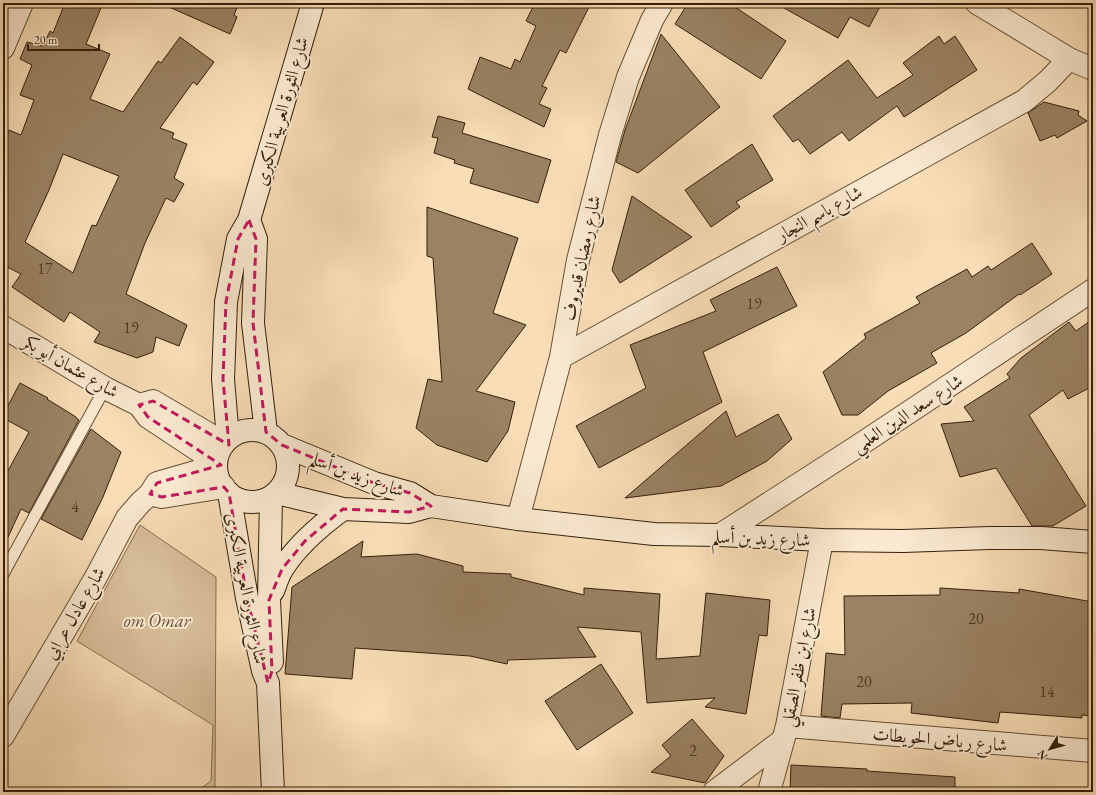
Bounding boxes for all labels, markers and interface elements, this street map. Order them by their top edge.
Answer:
scale bar [28,26,99,52]
text: 20 m [34,32,58,48]
street label: شارع الثورة العربية الكبرى [249,34,317,189]
street label: شارع باسم النجار [770,180,869,253]
street label: شارع رمضان قديروف [557,193,609,323]
house number: 17 [37,258,53,279]
house number: 19 [746,293,762,314]
house number: 19 [123,317,139,338]
street label: شارع عثمان أبو بكر [15,327,124,406]
street label: شارع سعد الدين العلمي [847,369,970,463]
street label: شارع زيد بن أسلم [304,445,408,508]
house number: 4 [71,496,79,517]
street label: شارع الثورة العربية الكبرى [217,510,273,666]
street label: شارع زيد بن أسلم [711,524,811,558]
street label: شارع عادل عرابي [38,563,113,665]
street label: شارع ابن ظفر الصقلي [775,605,827,730]
house number: 20 [968,608,984,629]
park label: om Omar [124,609,191,632]
house number: 20 [856,671,872,692]
house number: 14 [1039,681,1055,702]
street label: شارع رياض الحويطات [871,722,1008,760]
north arrow [1030,729,1070,769]
house number: 2 [689,740,697,761]
text: N [1034,747,1050,763]

